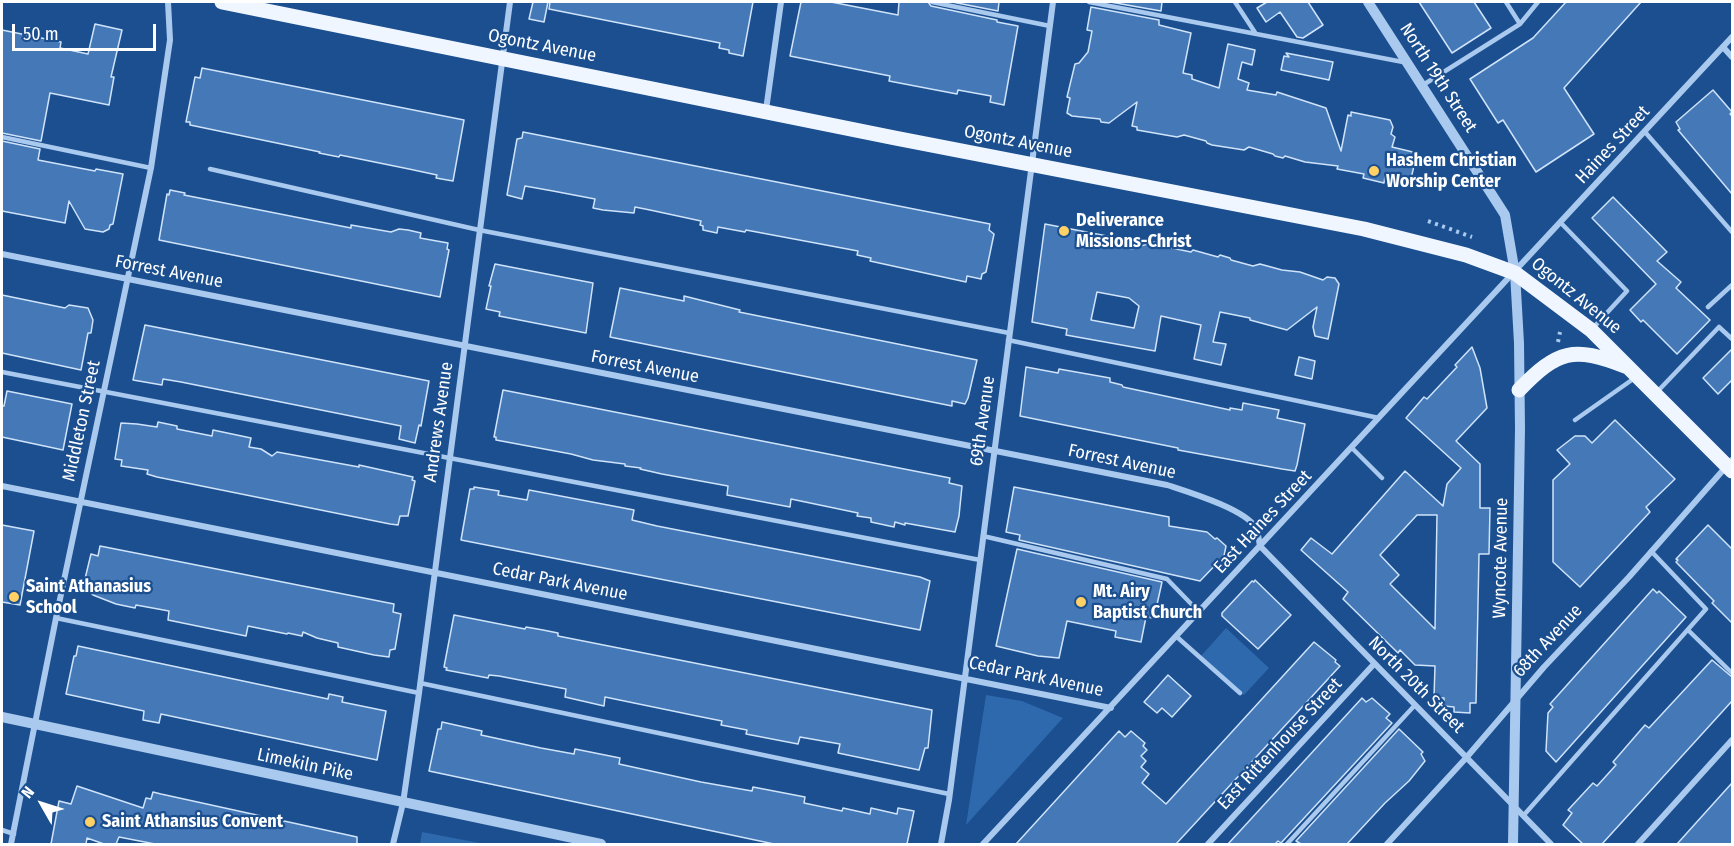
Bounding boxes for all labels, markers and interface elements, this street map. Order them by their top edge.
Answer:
scale bar [15,12,159,50]
street label: North 19th Street [1395,19,1481,137]
text: 50 m [23,23,59,45]
street label: Ogontz Avenue [486,25,598,67]
street label: Haines Street [1571,101,1655,189]
street label: Ogontz Avenue [962,121,1074,163]
place label: Hashem Christian Worship Center [1386,150,1517,192]
marker: Hashem Christian Worship Center [1367,164,1381,178]
place label: Deliverance Missions-Christ [1076,210,1192,252]
marker: Deliverance Missions-Christ [1057,224,1071,238]
street label: Forrest Avenue [113,251,225,293]
street label: Ogontz Avenue [1527,253,1625,339]
street label: Forrest Avenue [589,346,701,388]
street label: Middleton Street [59,358,105,484]
street label: Andrews Avenue [420,361,458,483]
street label: 69th Avenue [966,374,1000,468]
street label: Forrest Avenue [1066,440,1178,484]
street label: East Haines Street [1210,466,1316,578]
street label: Wyncote Avenue [1489,497,1513,619]
street label: Cedar Park Avenue [491,558,629,606]
place label: Saint Athanasius School [26,576,151,618]
place label: Mt. Airy Baptist Church [1093,581,1202,624]
marker: Saint Athanasius School [7,590,21,604]
marker: Mt. Airy Baptist Church [1074,595,1088,609]
street label: 68th Avenue [1509,600,1587,682]
street label: North 20th Street [1363,632,1469,738]
street label: Cedar Park Avenue [967,652,1105,702]
street label: East Rittenhouse Street [1213,674,1347,814]
street label: Limekiln Pike [255,744,355,786]
north arrow [12,774,72,834]
text: N [17,783,38,802]
place label: Saint Athansius Convent [102,811,283,833]
marker: Saint Athansius Convent [83,815,97,829]

